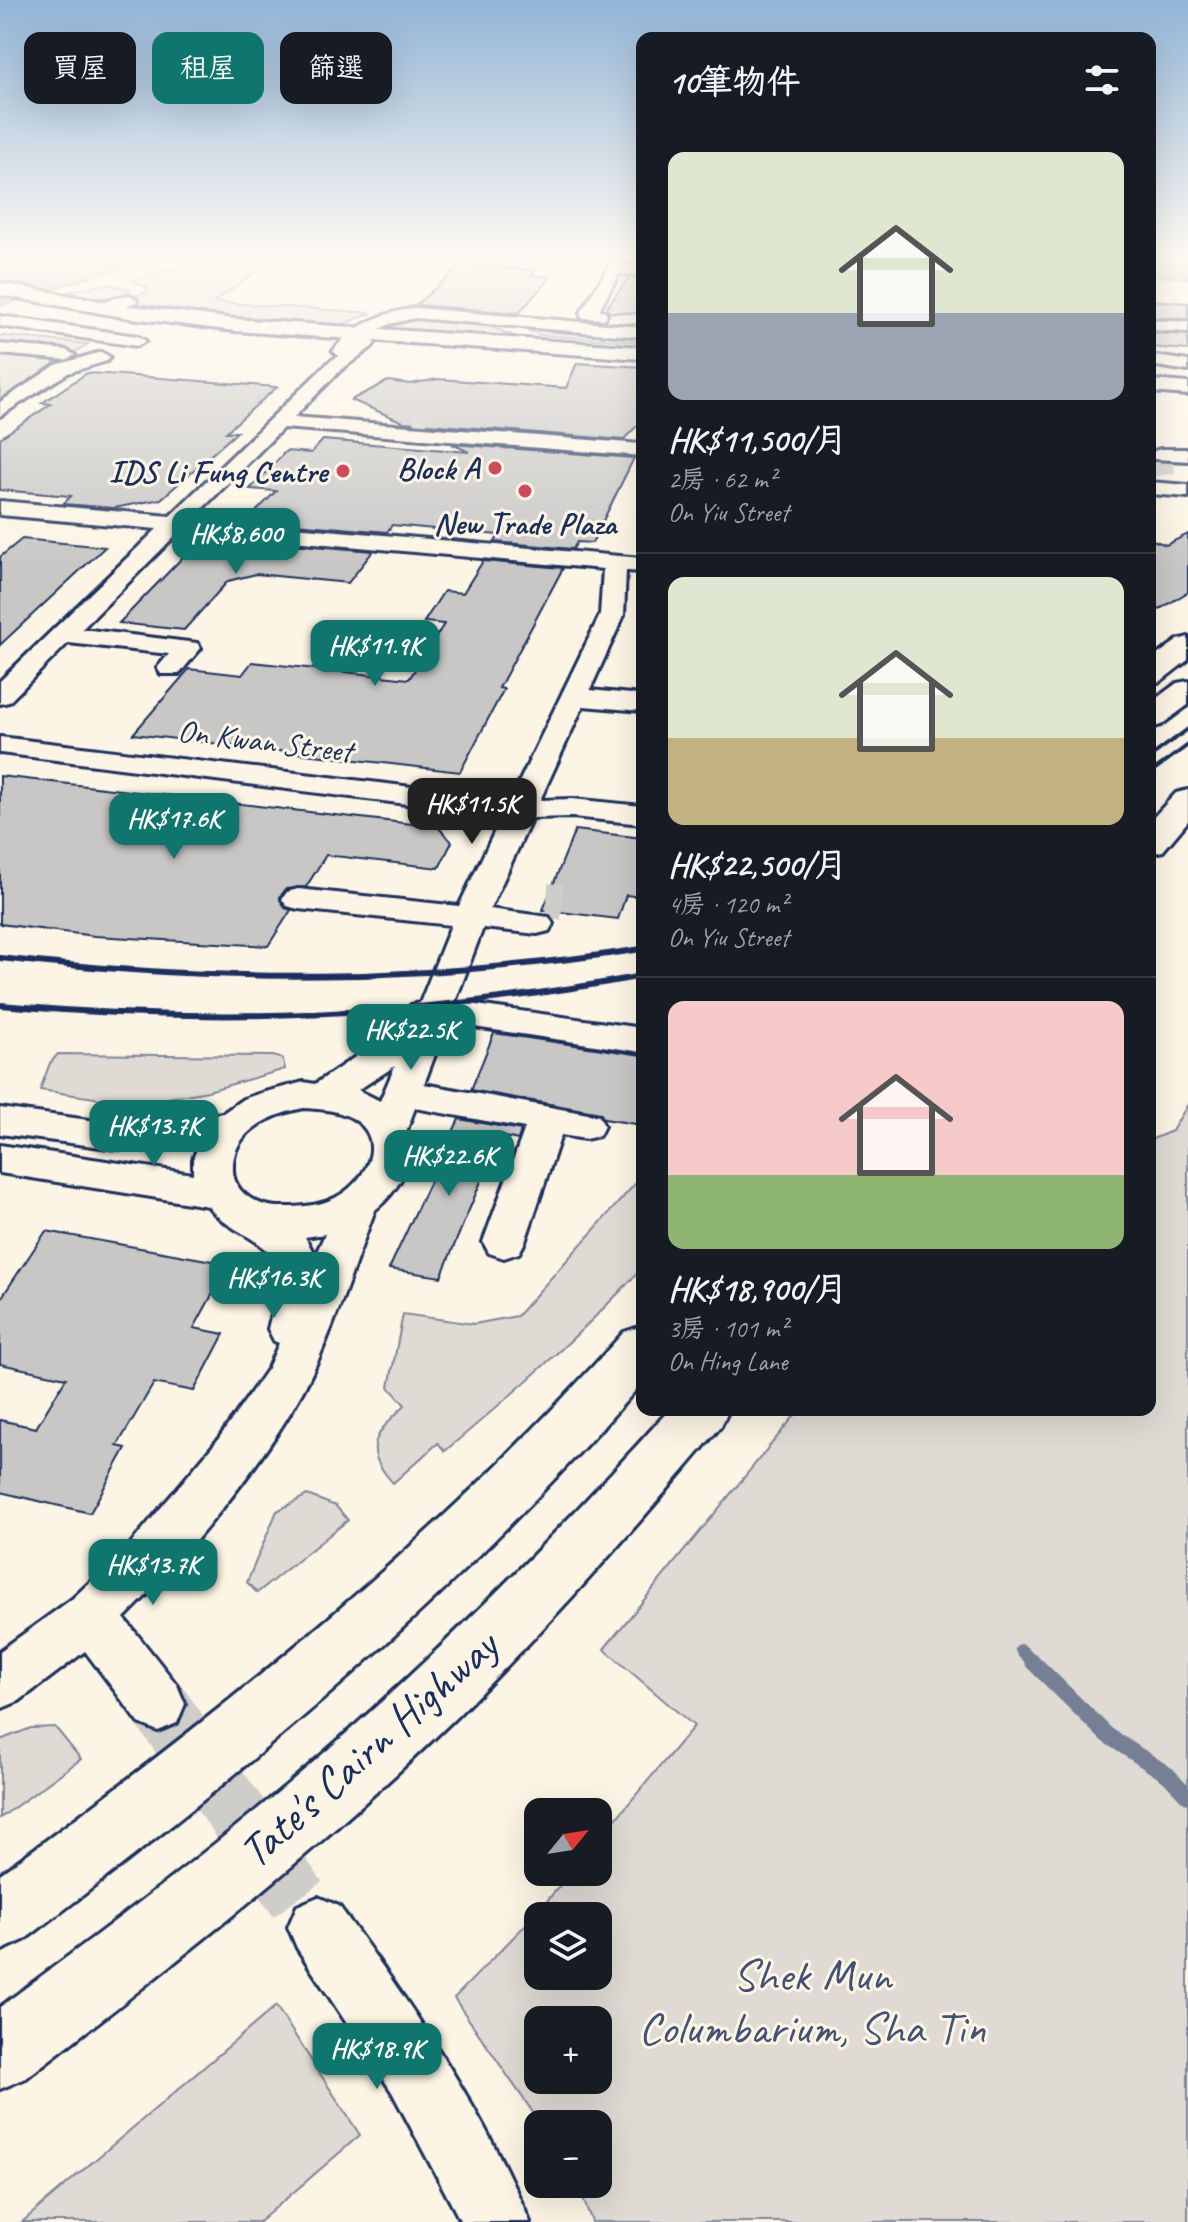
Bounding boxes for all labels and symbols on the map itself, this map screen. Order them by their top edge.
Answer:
place label: Block A [397,448,482,489]
place label: IDS Li Fung Centre [109,451,330,492]
marker: Block A [486,459,504,477]
marker: IDS Li Fung Centre [334,462,352,480]
marker: New Trade Plaza [516,482,534,500]
place label: New Trade Plaza [434,503,619,544]
pin: HK$8,600 [153,508,319,576]
pin: HK$11.9K [292,620,458,688]
street label: On Kwan Street [176,710,359,773]
pin: HK$11.5K [389,778,555,846]
pin: HK$17.6K [91,793,257,861]
pin: HK$22.5K [328,1004,494,1072]
pin: HK$13.7K [71,1100,237,1168]
pin: HK$22.6K [366,1130,532,1198]
pin: HK$16.3K [191,1252,357,1320]
pin: HK$13.7K [70,1539,236,1607]
street label: Tate's Cairn Highway [226,1615,512,1880]
north arrow [524,1798,612,1886]
park label: Shek Mun Columbarium, Sha Tin [639,1946,986,2057]
pin: HK$18.9K [294,2023,460,2091]

